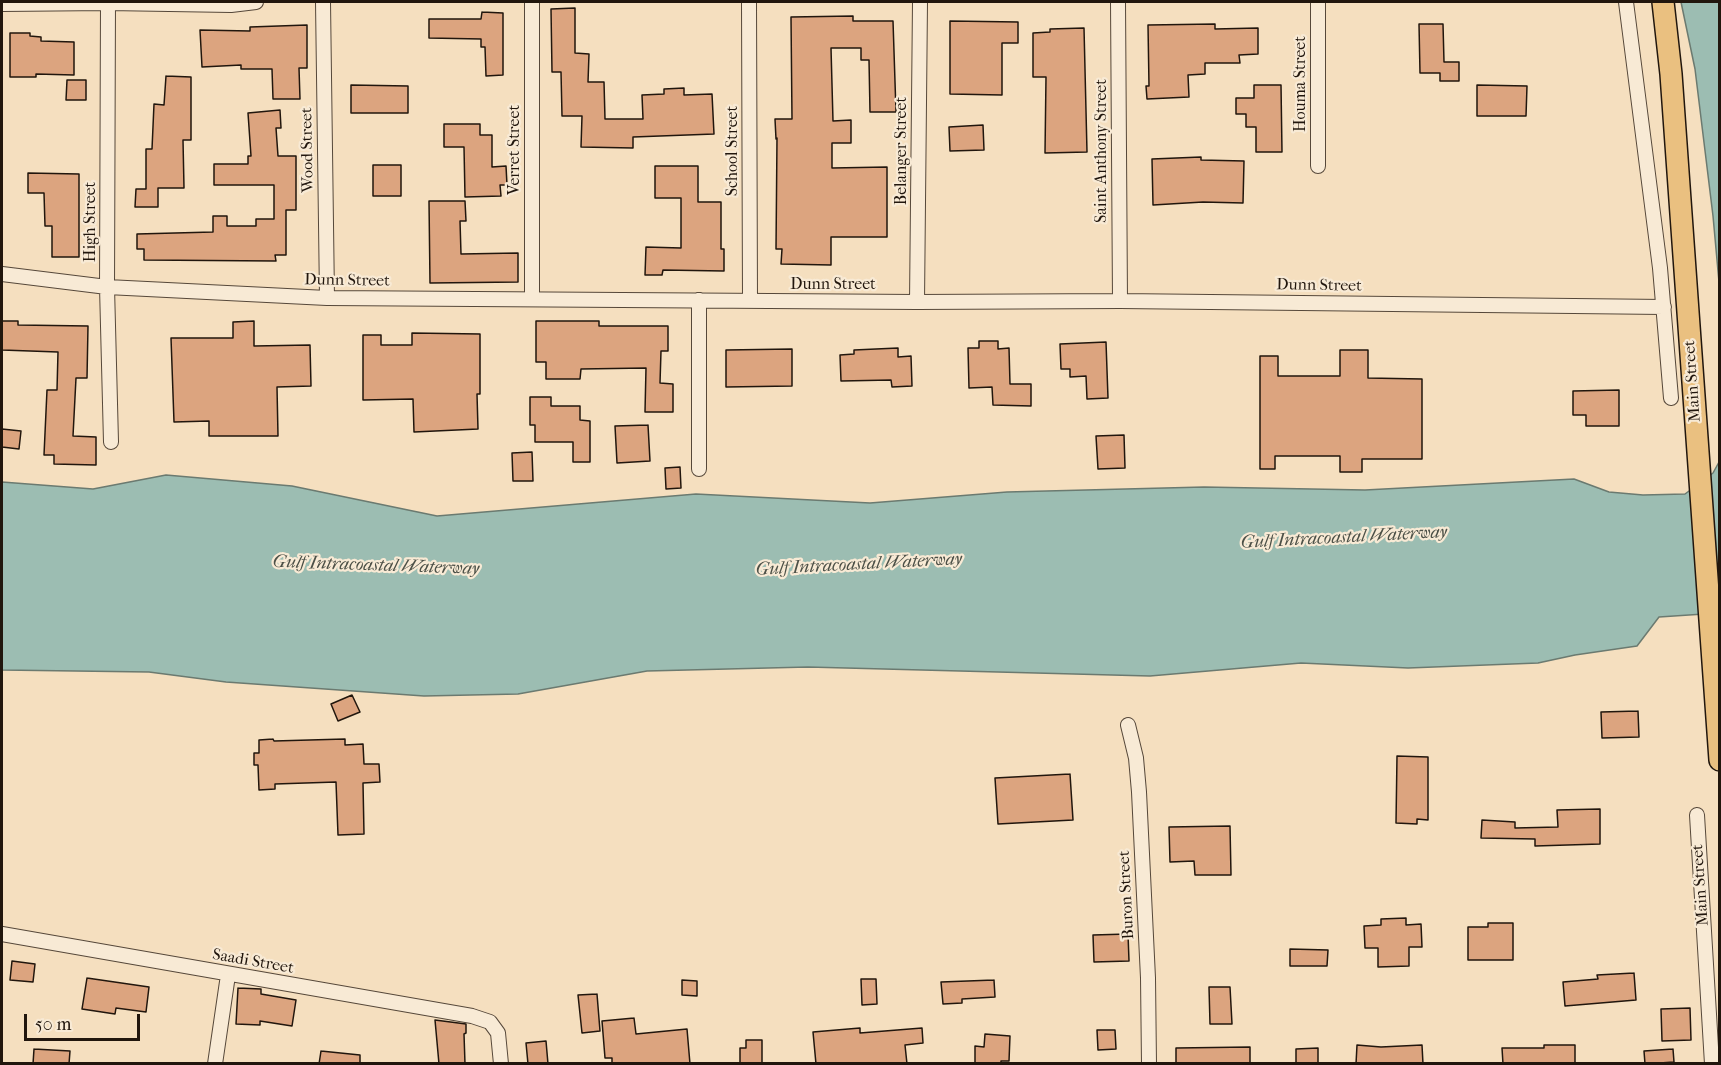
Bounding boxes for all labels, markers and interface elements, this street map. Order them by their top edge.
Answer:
street label: Houma Street [1291,36,1311,132]
street label: Saint Anthony Street [1092,79,1112,223]
street label: Belanger Street [892,97,912,205]
street label: Verret Street [505,105,525,195]
street label: School Street [723,106,743,196]
street label: Wood Street [298,107,318,193]
street label: High Street [81,182,101,262]
street label: Dunn Street [304,271,390,291]
street label: Dunn Street [790,275,876,295]
street label: Dunn Street [1276,276,1362,296]
street label: Main Street [1681,340,1705,422]
water label: Gulf Intracoastal Waterway [1240,522,1448,554]
water label: Gulf Intracoastal Waterway [755,549,963,581]
water label: Gulf Intracoastal Waterway [272,552,480,580]
street label: Main Street [1689,844,1713,926]
street label: Buron Street [1115,850,1139,940]
street label: Saadi Street [211,945,295,979]
scale bar [27,1002,142,1040]
text: 50 m [35,1014,71,1035]

